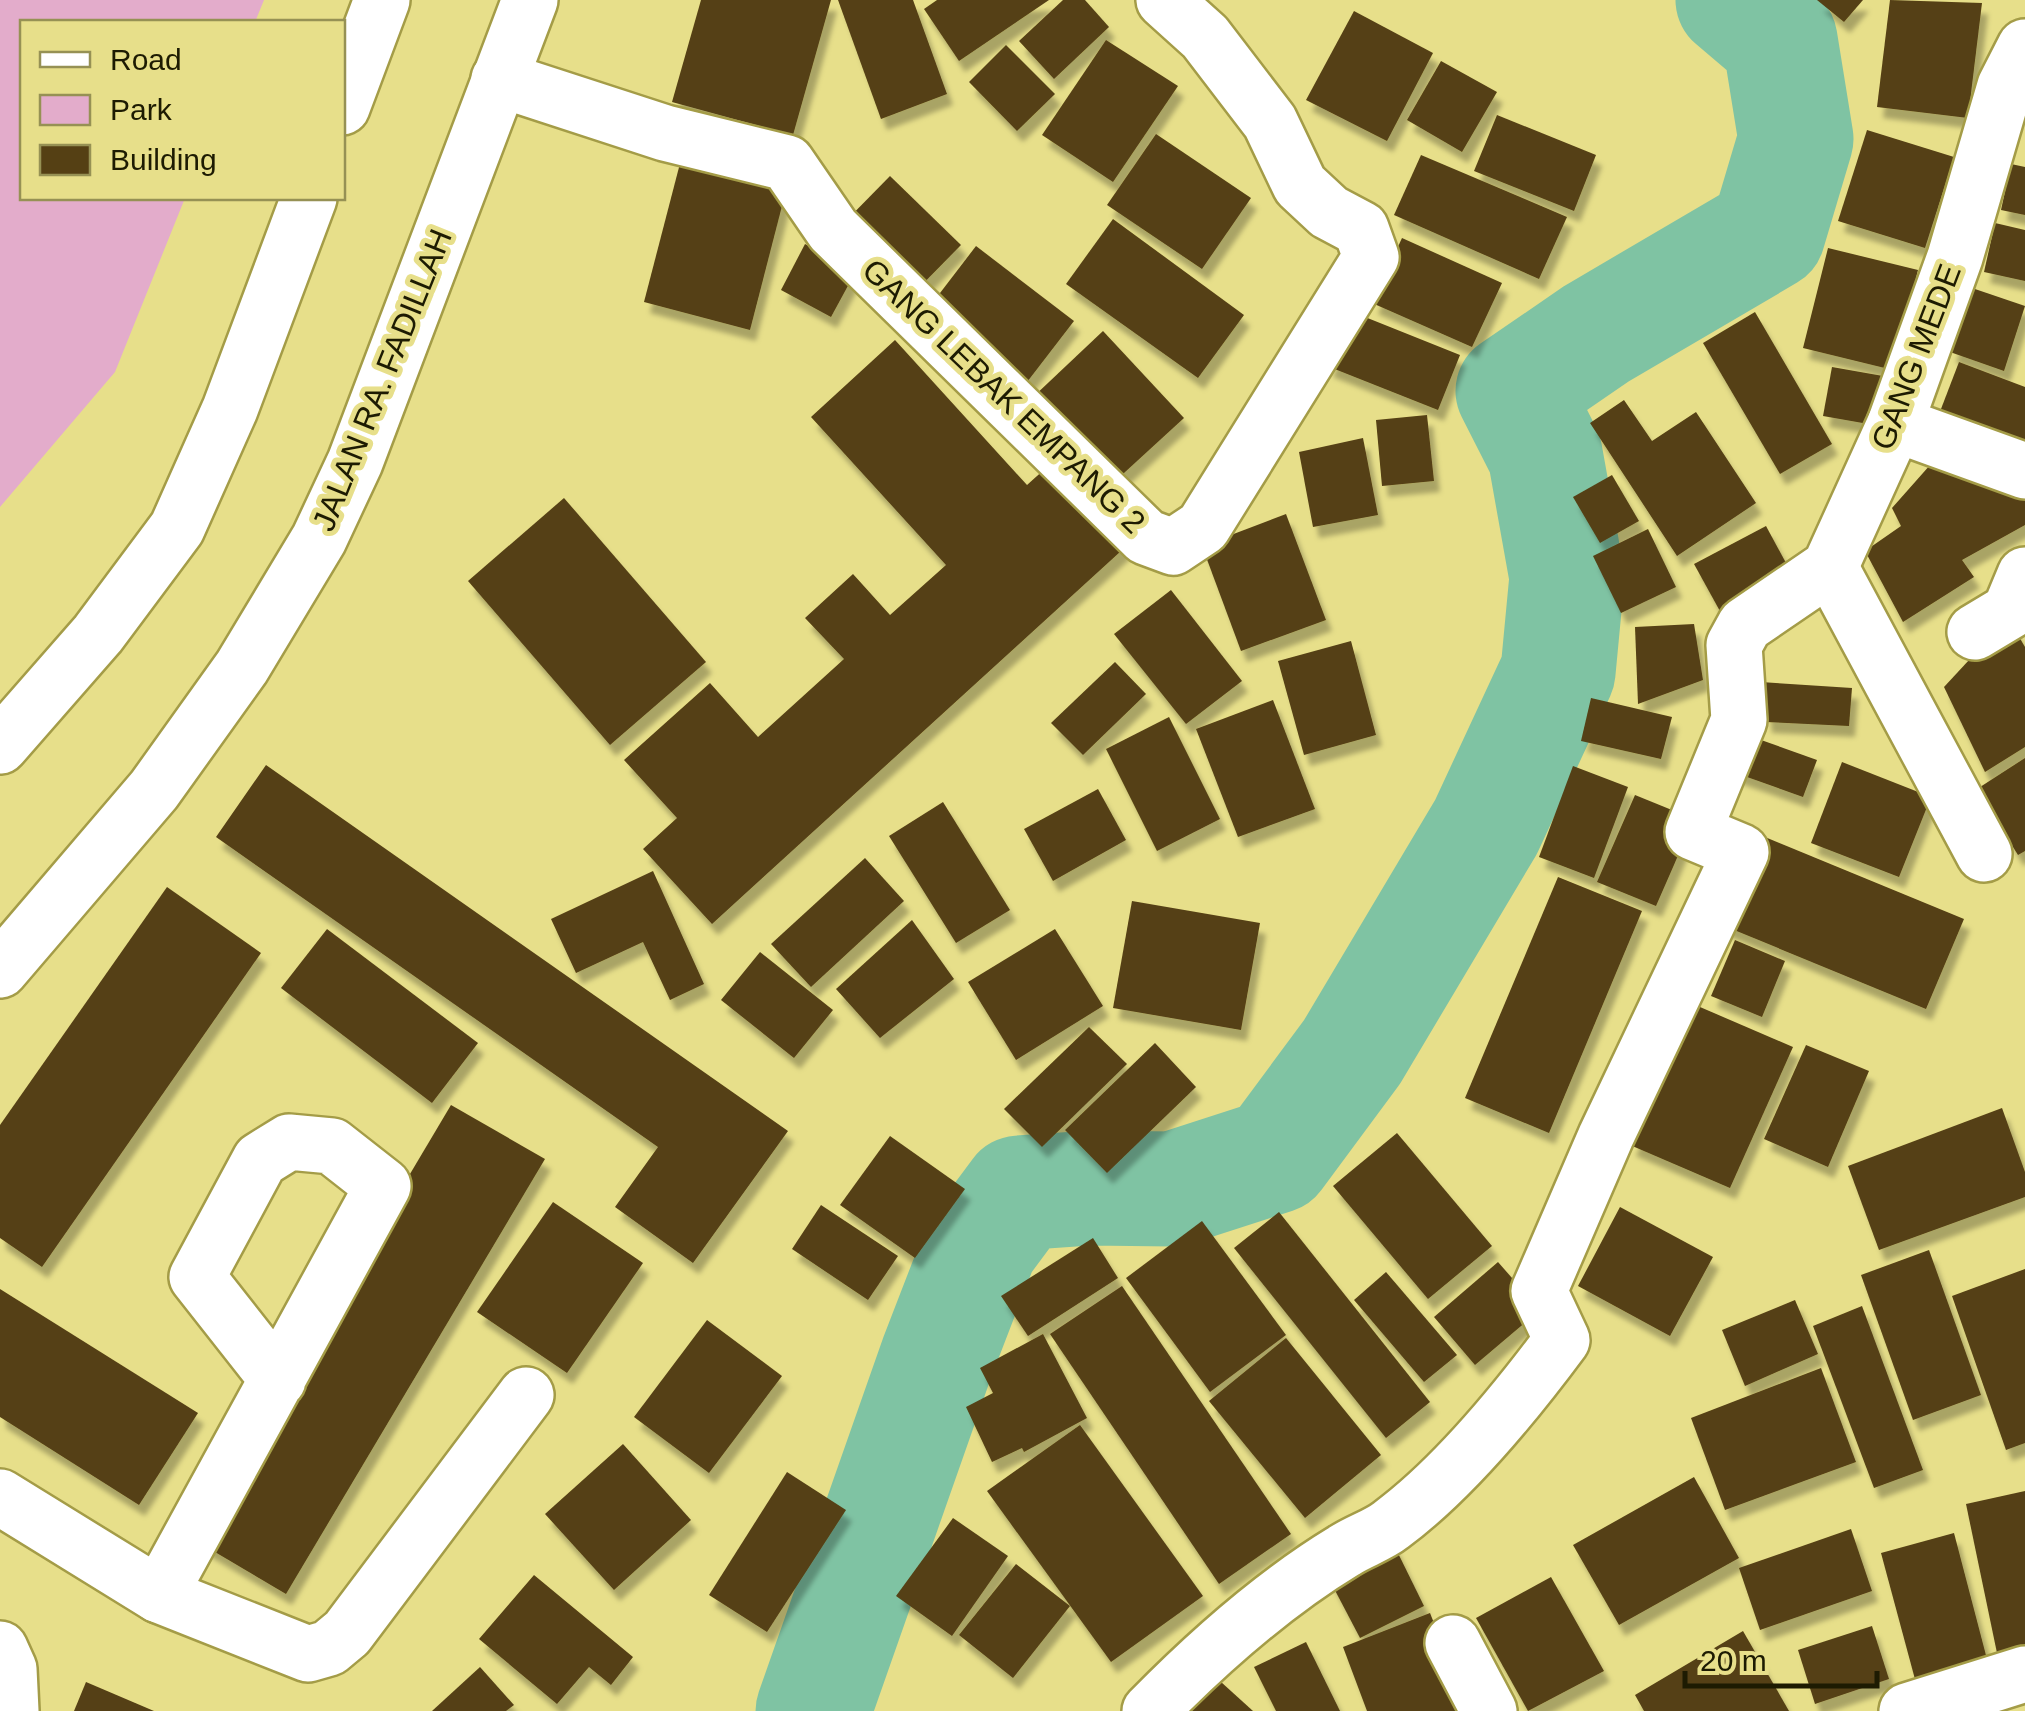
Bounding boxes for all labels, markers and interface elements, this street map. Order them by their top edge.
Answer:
legend [20,20,345,200]
text: Road [110,43,182,76]
text: Park [110,93,173,126]
text: Building [110,143,217,176]
street label: JALAN RA. FADILLAH [305,224,459,536]
street label: GANG LEBAK EMPANG 2 [855,252,1153,540]
street label: GANG MEDE [1864,259,1968,455]
scale bar [1685,1626,1878,1688]
text: 20 m [1700,1644,1767,1677]

